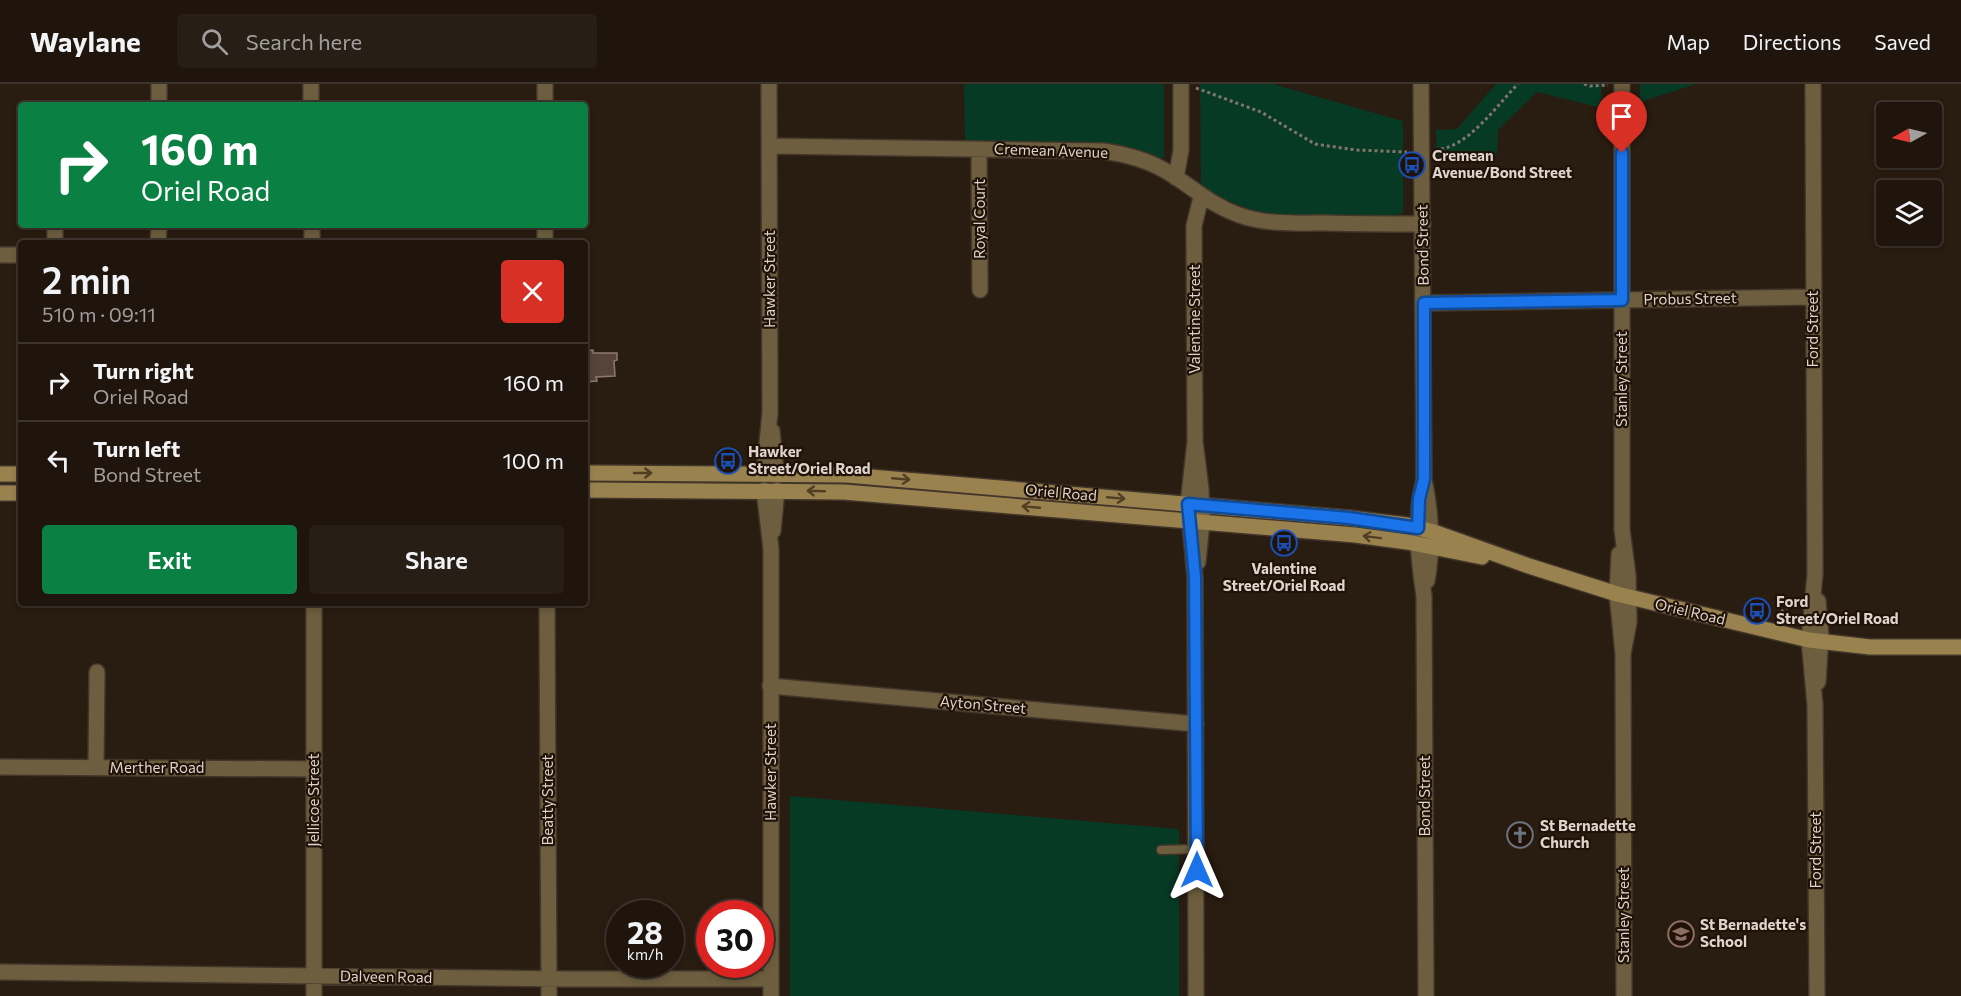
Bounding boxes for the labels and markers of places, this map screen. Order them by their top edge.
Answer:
pin [1596,91,1647,153]
place label: Cremean Avenue/Bond Street [1432,146,1572,181]
bus stop icon: Cremean Avenue/Bond Street [1397,150,1427,180]
place label: Hawker Street/Oriel Road [748,442,871,477]
bus stop icon: Hawker Street/Oriel Road [713,446,743,476]
bus stop icon: Valentine Street/Oriel Road [1269,528,1299,558]
place label: Valentine Street/Oriel Road [1223,559,1345,594]
place label: Ford Street/Oriel Road [1776,592,1899,627]
bus stop icon: Ford Street/Oriel Road [1742,596,1772,626]
place label: St Bernadette Church [1540,816,1636,851]
church icon: St Bernadette Church [1505,820,1535,850]
place label: St Bernadette's School [1700,915,1806,950]
school or university icon: St Bernadette's School [1666,919,1696,949]

